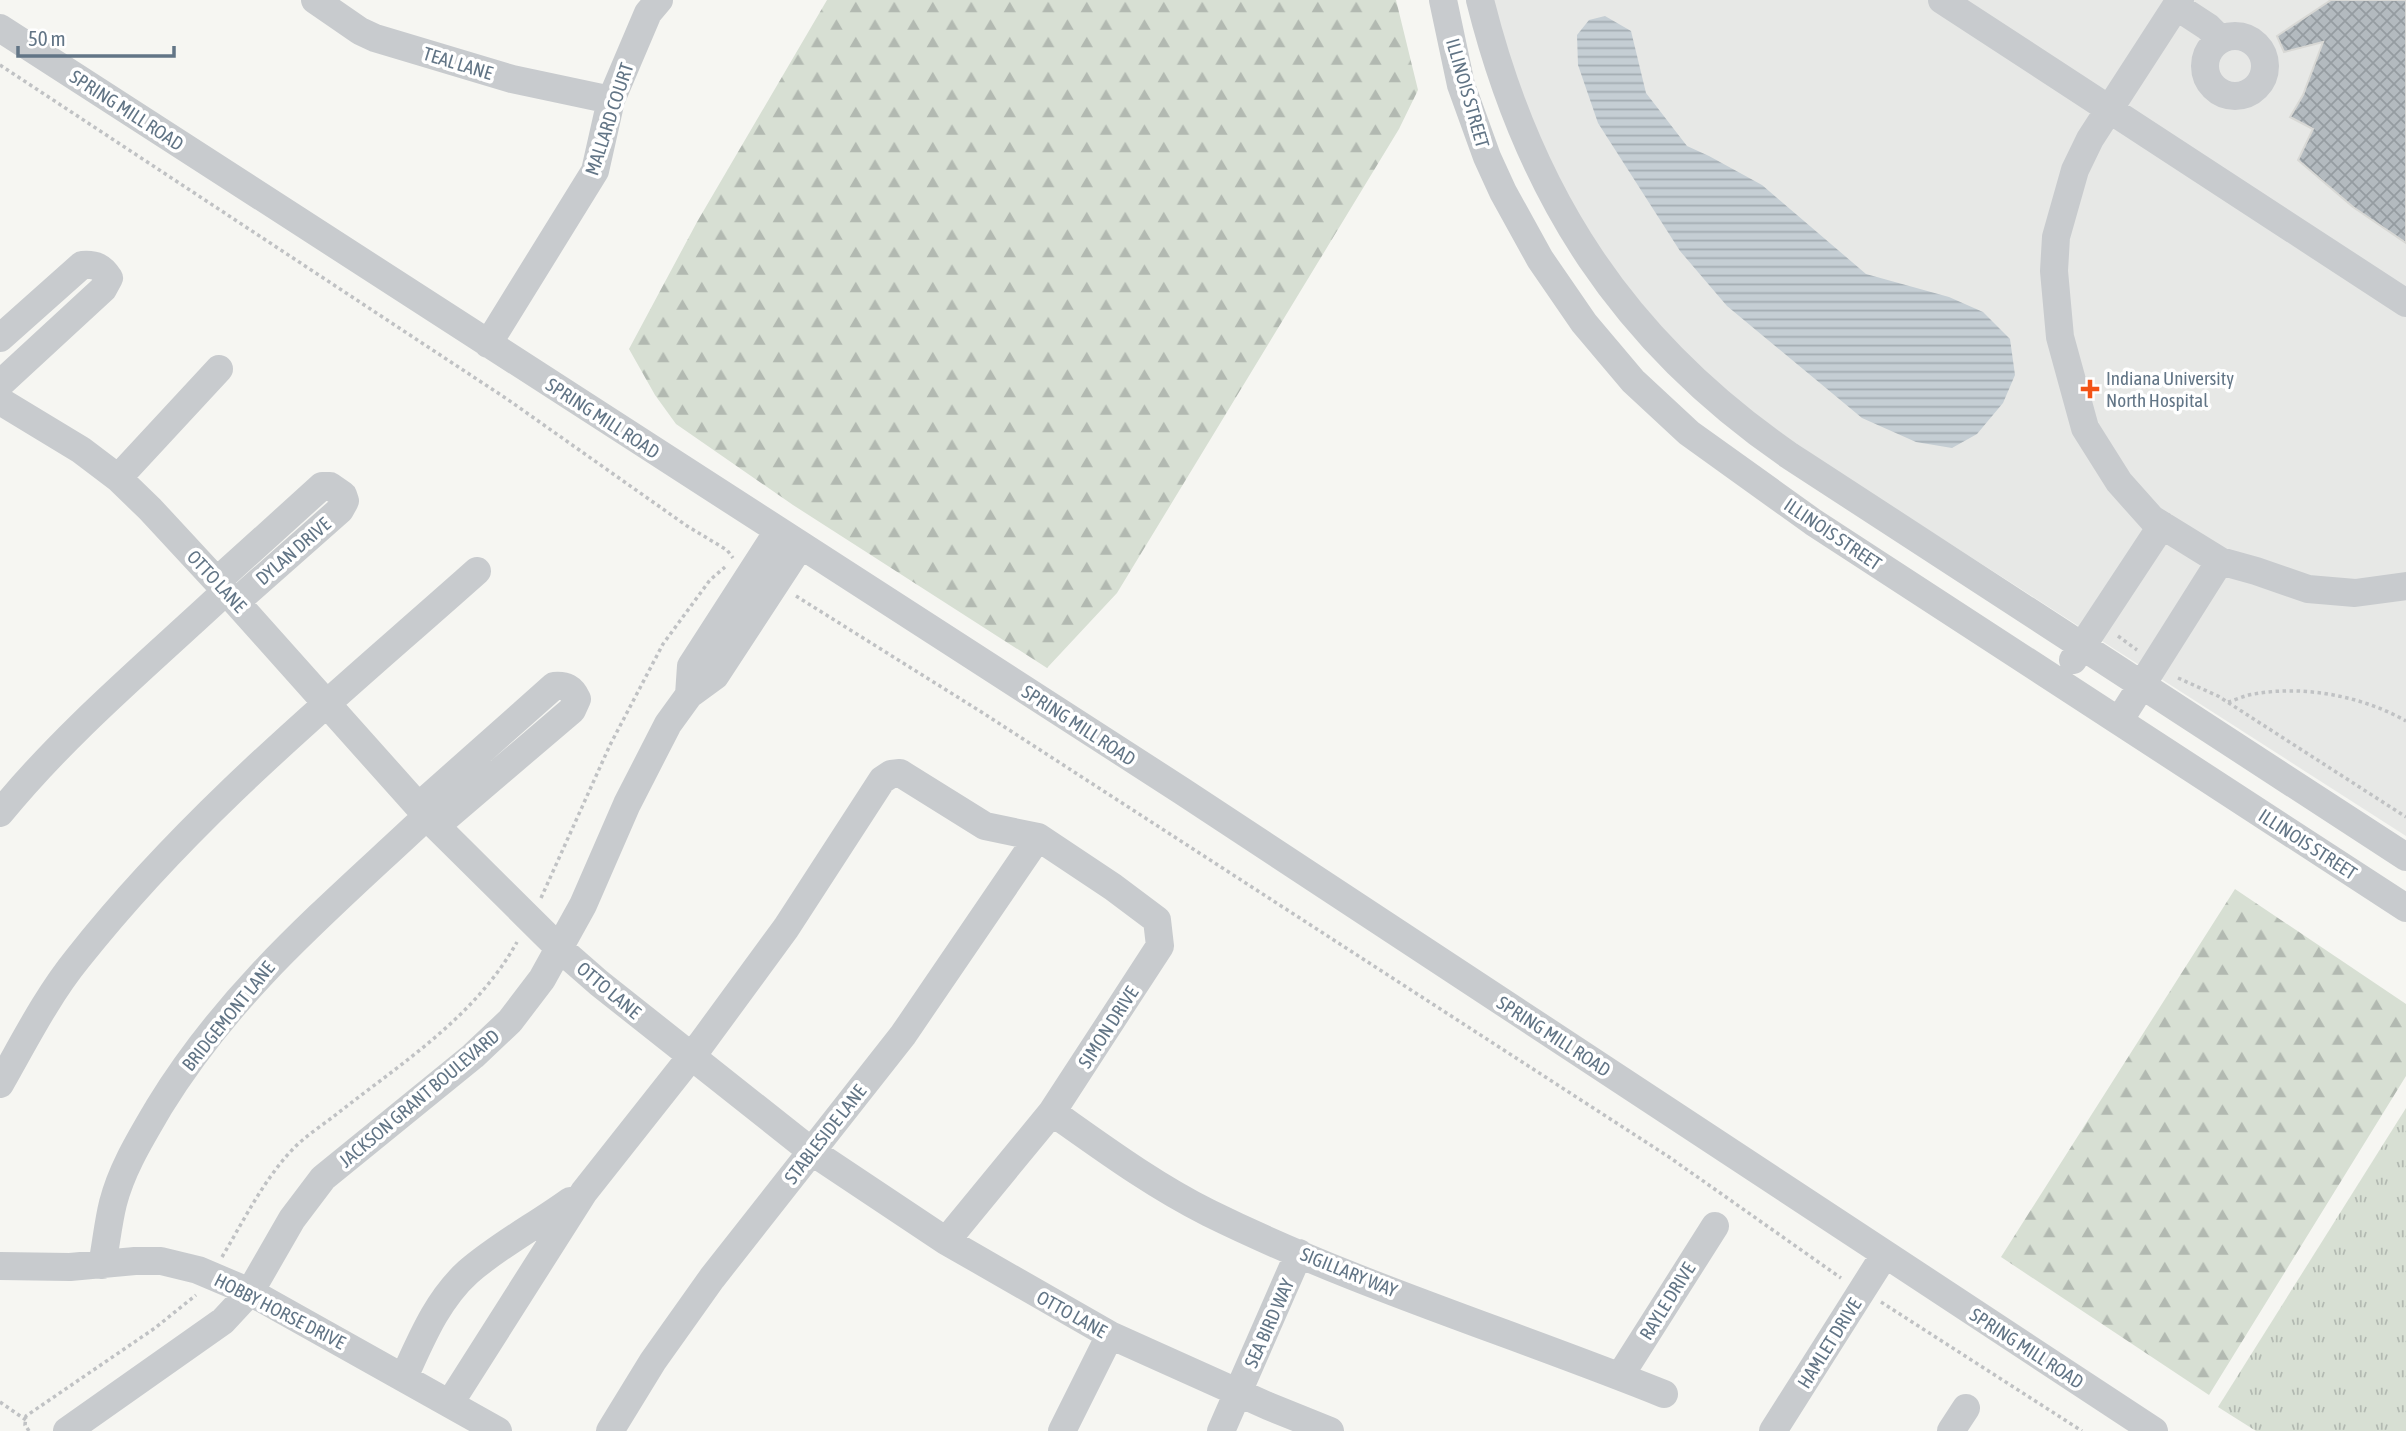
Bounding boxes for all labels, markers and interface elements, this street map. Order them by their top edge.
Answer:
scale bar [18,14,173,58]
text: 50 m [28,26,66,50]
street label: ILLINOIS STREET [1442,36,1494,151]
street label: TEAL LANE [421,42,495,84]
street label: MALLARD COURT [580,59,638,178]
street label: SPRING MILL ROAD [66,65,188,155]
place label: Indiana University North Hospital [2106,367,2234,411]
street label: SPRING MILL ROAD [542,373,664,463]
marker: Indiana University North Hospital [2080,379,2100,399]
street label: ILLINOIS STREET [1780,493,1886,575]
street label: DYLAN DRIVE [251,513,335,589]
street label: OTTO LANE [183,545,251,617]
street label: SPRING MILL ROAD [1018,680,1140,770]
street label: ILLINOIS STREET [2255,804,2362,884]
street label: BRIDGEMONT LANE [177,957,279,1075]
street label: OTTO LANE [573,957,645,1023]
street label: SIMON DRIVE [1073,982,1143,1072]
street label: SPRING MILL ROAD [1493,991,1615,1081]
street label: JACKSON GRANT BOULEVARD [334,1025,504,1171]
street label: STABLESIDE LANE [780,1080,870,1188]
street label: SIGILLARY WAY [1297,1243,1401,1302]
street label: RAYLE DRIVE [1635,1258,1699,1344]
street label: HOBBY HORSE DRIVE [211,1269,349,1353]
street label: SEA BIRD WAY [1240,1275,1299,1371]
street label: OTTO LANE [1033,1286,1111,1342]
street label: HAMLET DRIVE [1793,1294,1865,1392]
street label: SPRING MILL ROAD [1966,1303,2088,1393]

